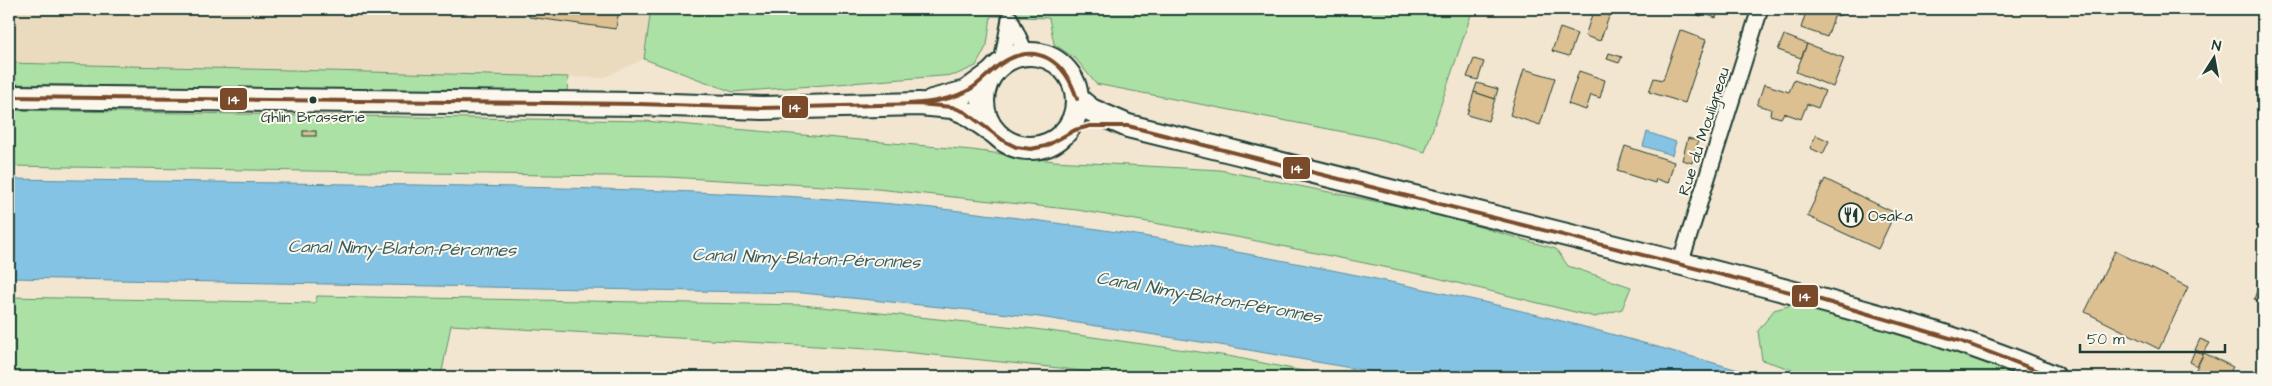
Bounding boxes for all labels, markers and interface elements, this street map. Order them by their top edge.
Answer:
north arrow [2190,32,2240,82]
text: N [2210,36,2223,57]
street label: Rue du Mouligneau [1673,64,1736,199]
line badge: 14 [219,87,248,111]
text: 14 [228,90,240,110]
marker: Ghlin Brasserie [308,95,318,105]
line badge: 14 [781,95,809,119]
text: 14 [789,98,801,118]
place label: Ghlin Brasserie [261,107,365,128]
line badge: 14 [1282,156,1311,180]
text: 14 [1291,159,1303,179]
restaurant icon: Osaka [1838,202,1864,228]
place label: Osaka [1868,205,1913,227]
water label: Canal Nimy-Blaton-Péronnes [288,234,517,264]
water label: Canal Nimy-Blaton-Péronnes [691,242,922,276]
water label: Canal Nimy-Blaton-Péronnes [1094,265,1324,331]
line badge: 14 [1791,284,1819,308]
text: 14 [1799,287,1811,307]
scale bar [2080,321,2224,353]
text: 50 m [2087,329,2125,350]

